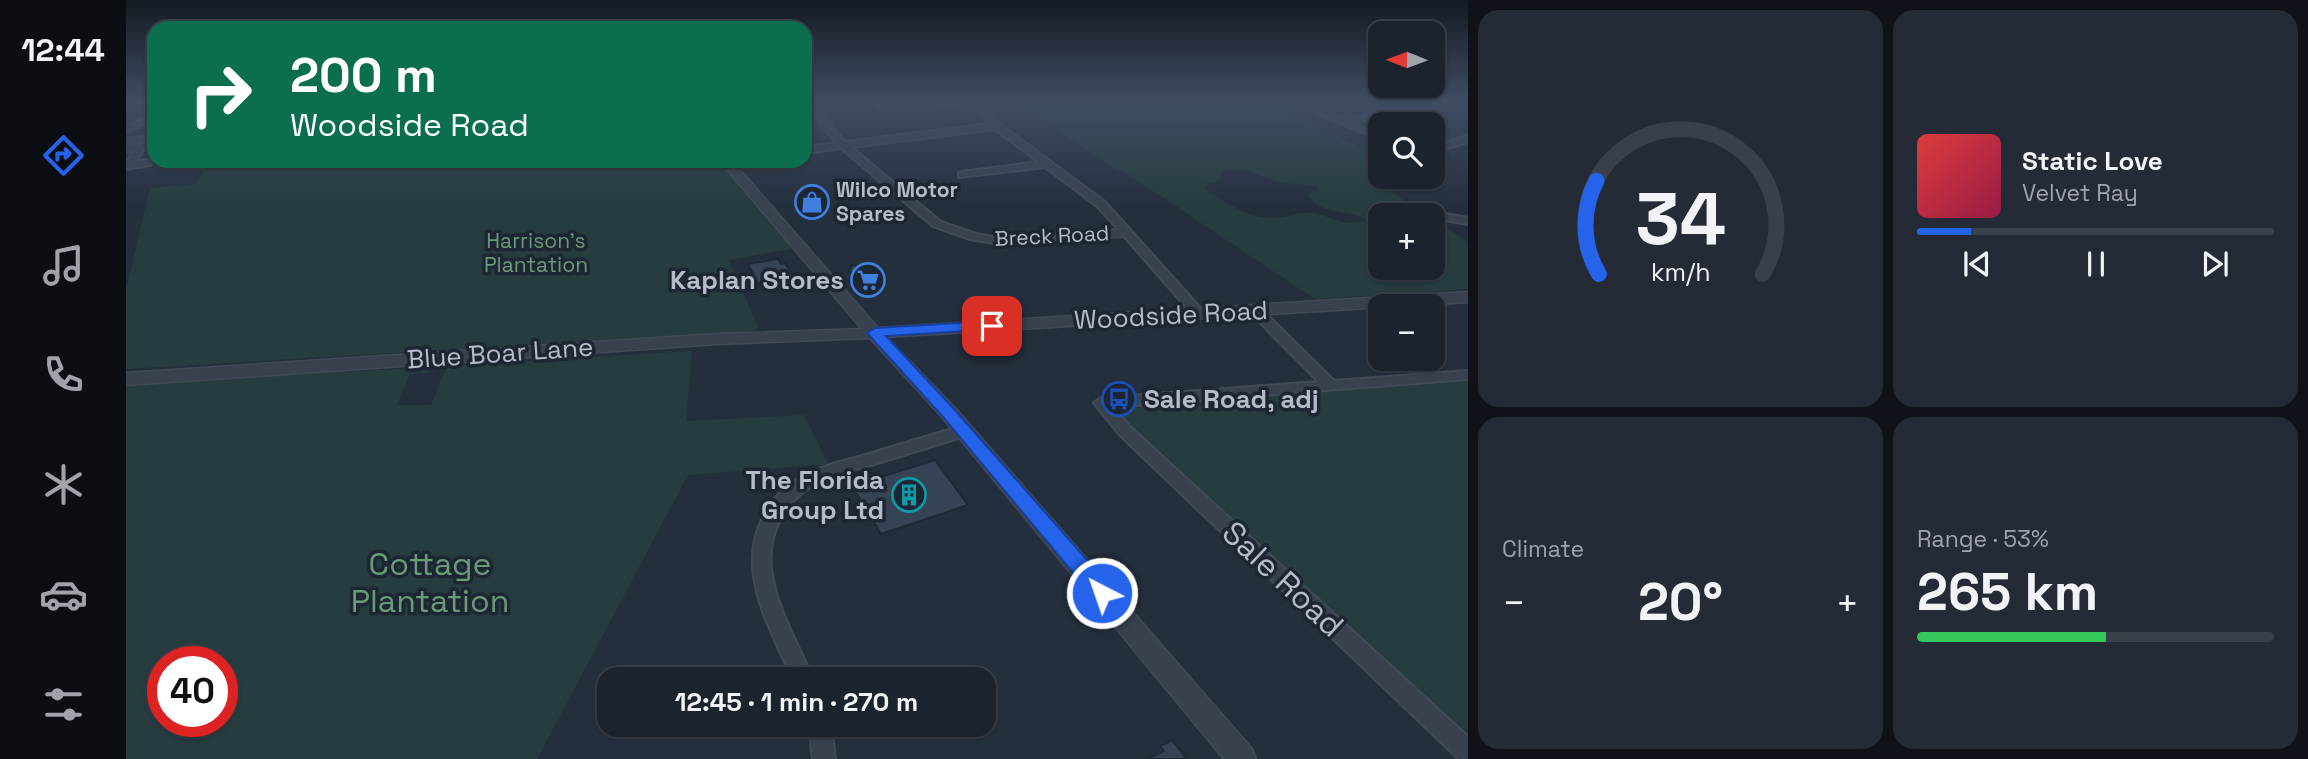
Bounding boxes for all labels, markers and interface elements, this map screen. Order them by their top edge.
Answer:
north arrow [1368,21,1446,98]
map controls [1368,21,1445,371]
text: 12:44 [21,30,105,70]
text: 200 m [290,44,437,106]
icon: right [175,49,266,140]
text: Woodside Road [290,105,529,145]
button: search [1368,112,1445,189]
icon: directions [39,131,88,180]
text: Static Love [2022,144,2163,178]
text: 34 [1635,173,1726,266]
place label: Wilco Motor Spares [836,176,958,227]
text: Velvet Ray [2022,178,2138,208]
shop icon: Wilco Motor Spares [793,183,831,221]
button: + [1368,203,1445,280]
street label: Breck Road [994,219,1110,252]
park label: Harrison's Plantation [484,227,588,278]
icon: music [39,241,88,290]
icon: previous [1958,245,1996,283]
icon: pause [2077,245,2115,283]
icon: next [2196,245,2234,283]
text: km/h [1651,256,1710,288]
supermarket icon: Kaplan Stores [849,261,887,299]
place label: Kaplan Stores [670,263,844,297]
street label: Woodside Road [1073,293,1269,337]
button: − [1368,294,1445,371]
pin [962,296,1022,356]
icon: arrive [973,307,1011,345]
street label: Blue Boar Lane [406,330,594,376]
icon: phone [39,350,88,399]
bus stop icon: Sale Road, adj [1100,380,1138,418]
place label: Sale Road, adj [1144,382,1319,416]
icon: climate [39,460,88,509]
place label: The Florida Group Ltd [746,463,884,527]
building icon: The Florida Group Ltd [890,476,928,514]
street label: Sale Road [1214,513,1352,645]
text: Range · 53% [1917,524,2049,554]
text: Climate [1502,534,1584,564]
park label: Cottage Plantation [351,544,509,621]
position arrow [1065,556,1139,630]
text: 265 km [1917,559,2098,625]
text: 20° [1638,569,1723,635]
icon: car [39,570,88,619]
text: − [1502,579,1526,627]
text: + [1835,579,1859,627]
speed limit sign: 40 [147,646,238,737]
icon: filters [39,680,88,729]
text: 12:45 · 1 min · 270 m [675,685,918,719]

